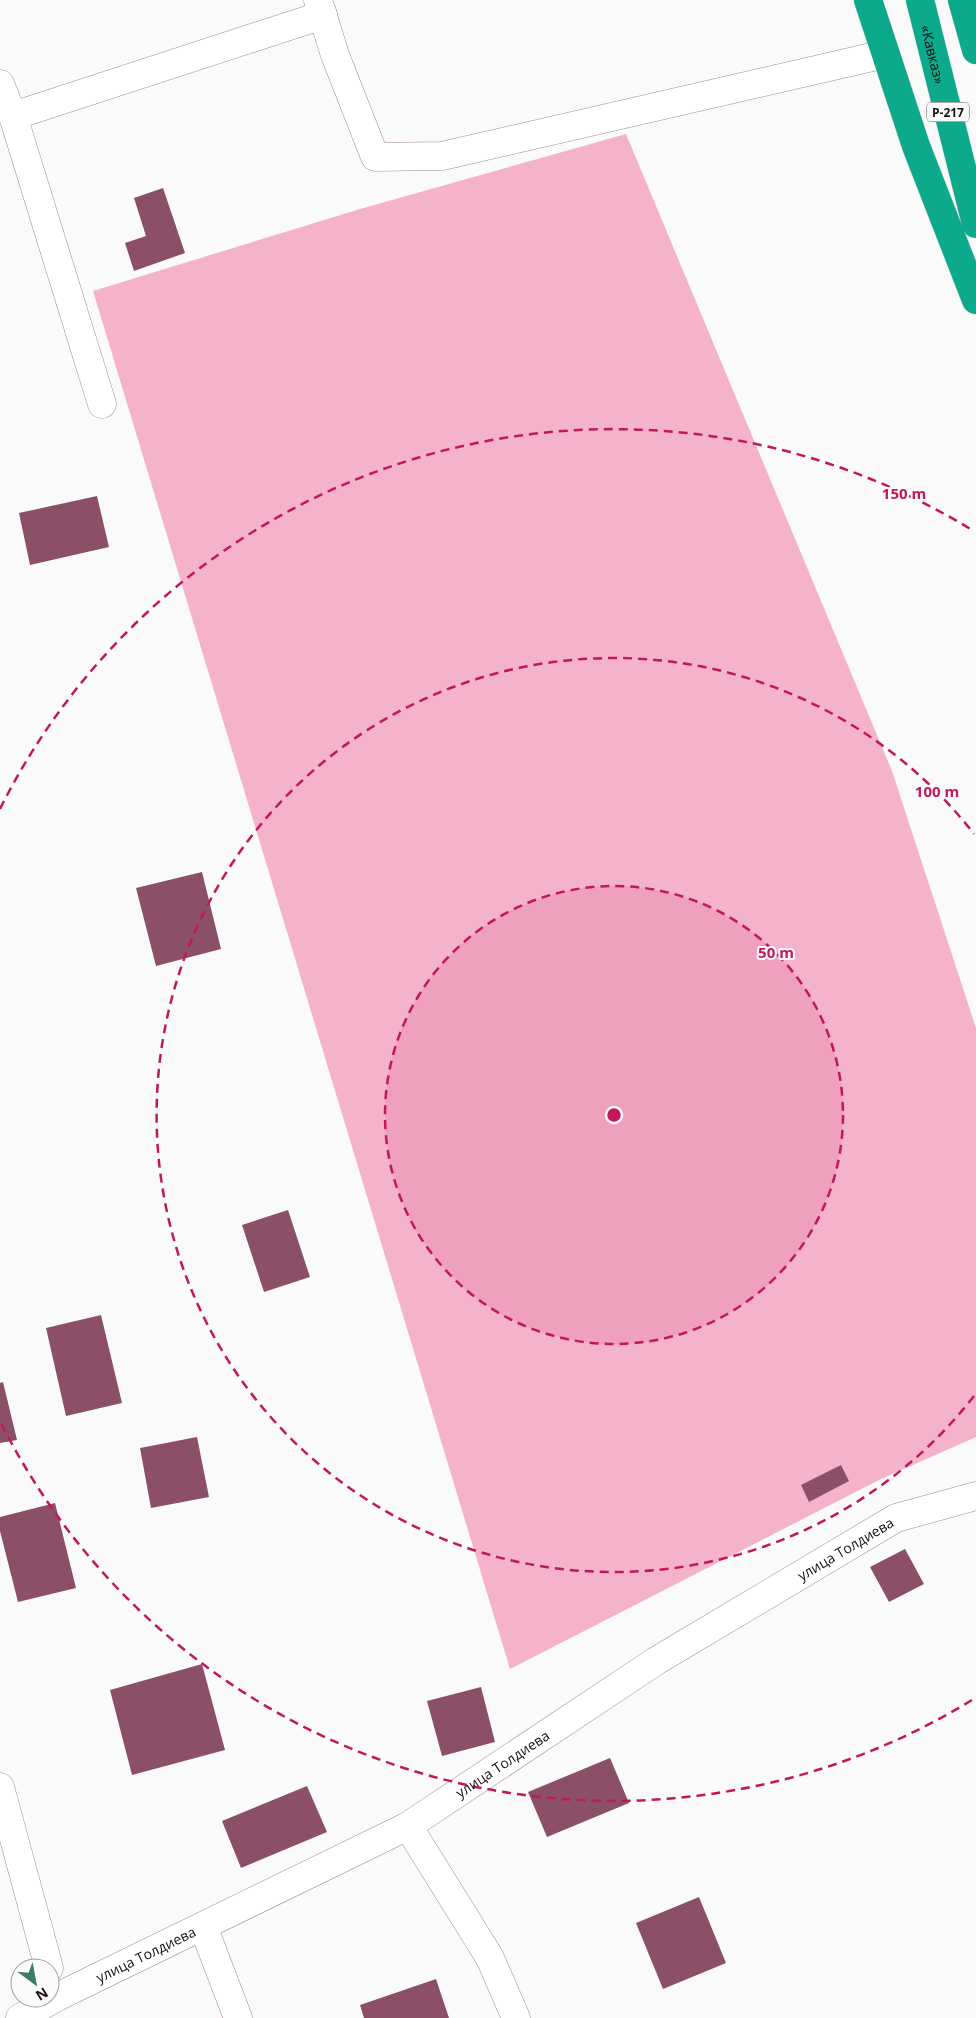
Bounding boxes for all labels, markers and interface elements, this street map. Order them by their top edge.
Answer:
street label: «Кавказ» [917,23,950,86]
road number: Р-217 [927,102,969,121]
text: 150 m [882,483,926,503]
text: 100 m [915,781,959,801]
text: 50 m [758,942,794,962]
centre of rings [605,1106,623,1124]
street label: улица Толдиева [793,1512,897,1584]
street label: улица Толдиева [451,1725,553,1801]
street label: улица Толдиева [92,1921,199,1986]
north arrow [10,1958,60,2008]
text: N [32,1983,52,2006]

